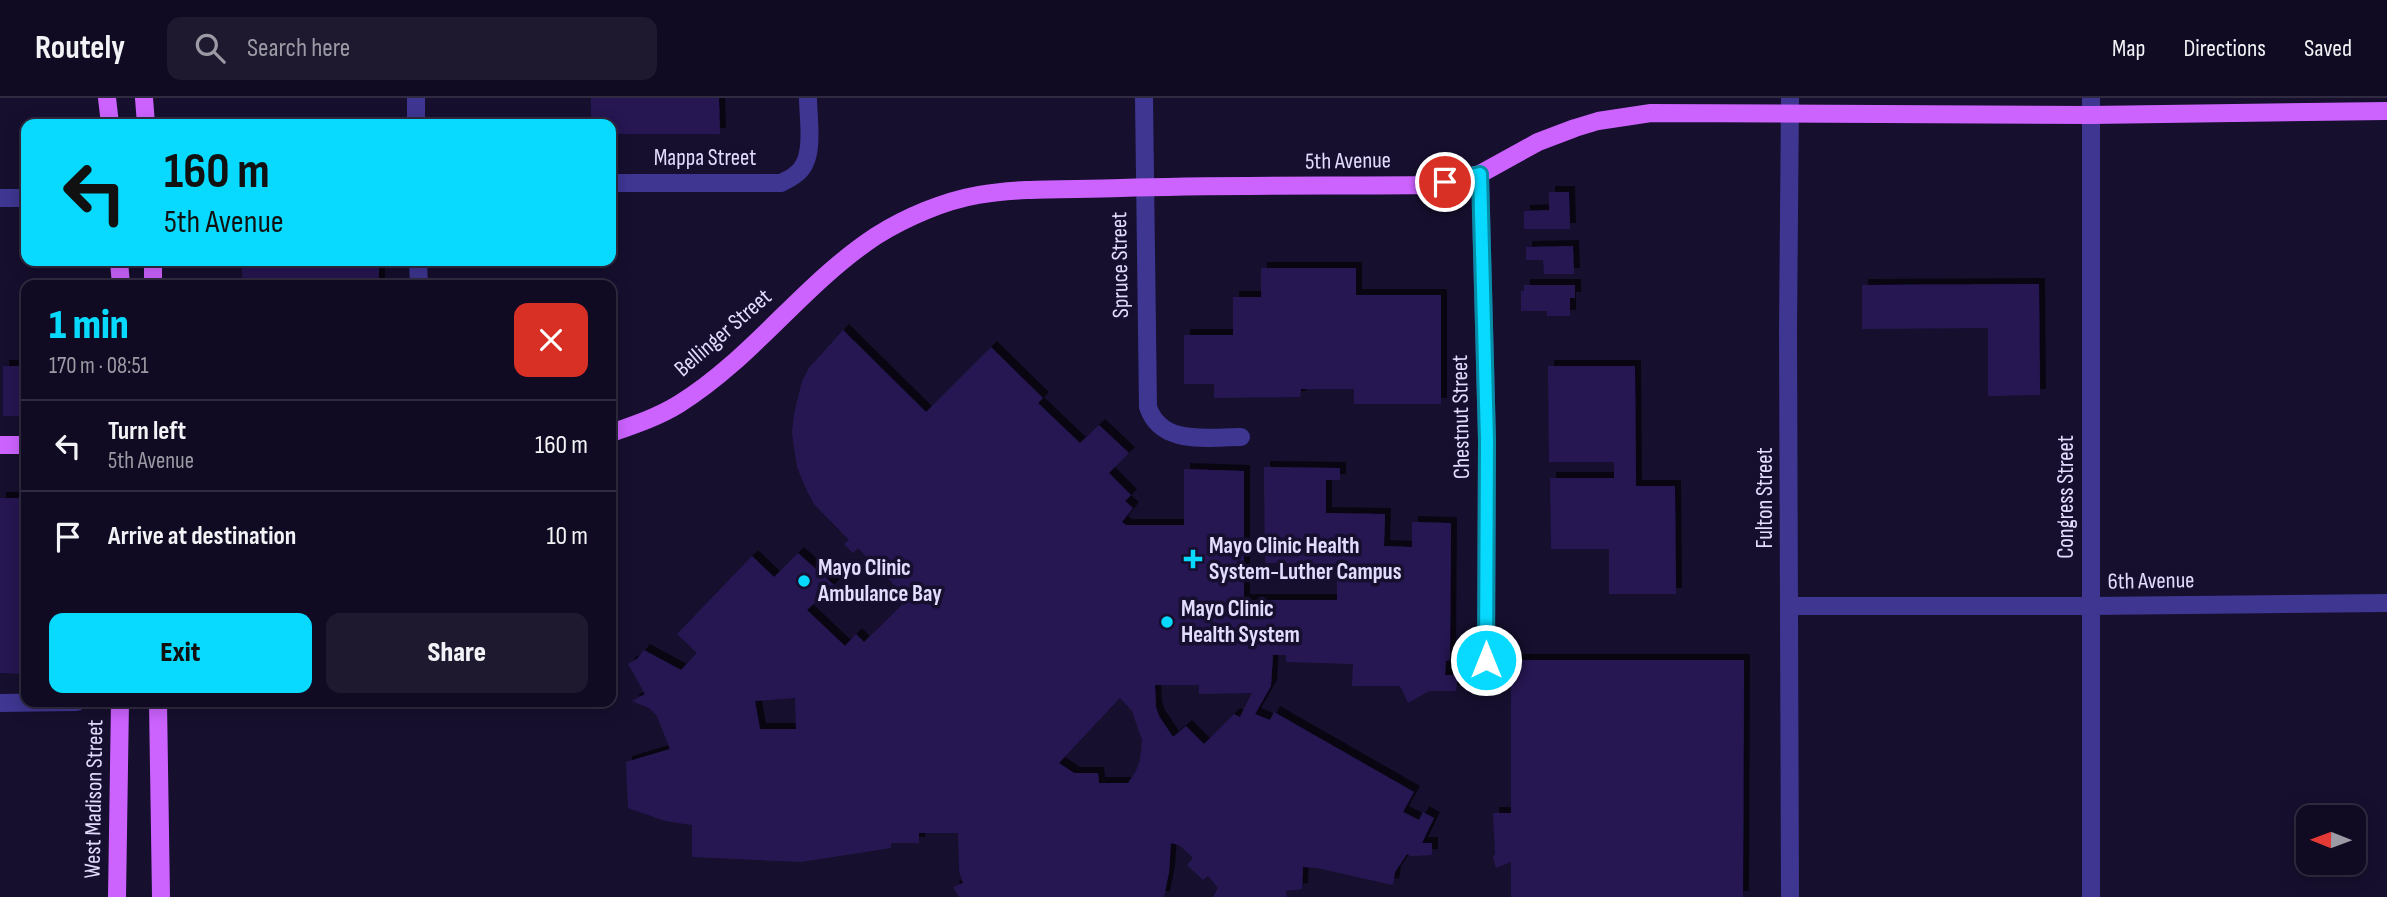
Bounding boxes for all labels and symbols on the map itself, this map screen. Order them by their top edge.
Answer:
street label: Mappa Street [654,144,756,172]
street label: 5th Avenue [1305,146,1391,176]
pin [1415,152,1475,212]
street label: Spruce Street [1105,212,1135,318]
street label: Bellinger Street [669,283,777,383]
street label: Chestnut Street [1446,355,1476,479]
street label: Congress Street [2052,435,2080,559]
street label: Fulton Street [1751,448,1779,549]
place label: Mayo Clinic Health System-Luther Campus [1209,532,1402,586]
marker: Mayo Clinic Health System-Luther Campus [1183,549,1203,569]
place label: Mayo Clinic Ambulance Bay [817,554,942,608]
street label: 6th Avenue [2107,566,2195,596]
marker: Mayo Clinic Ambulance Bay [796,573,812,589]
place label: Mayo Clinic Health System [1181,595,1300,649]
marker: Mayo Clinic Health System [1159,614,1175,630]
position arrow [1449,623,1523,697]
street label: West Madison Street [79,719,109,879]
north arrow [2296,805,2366,875]

